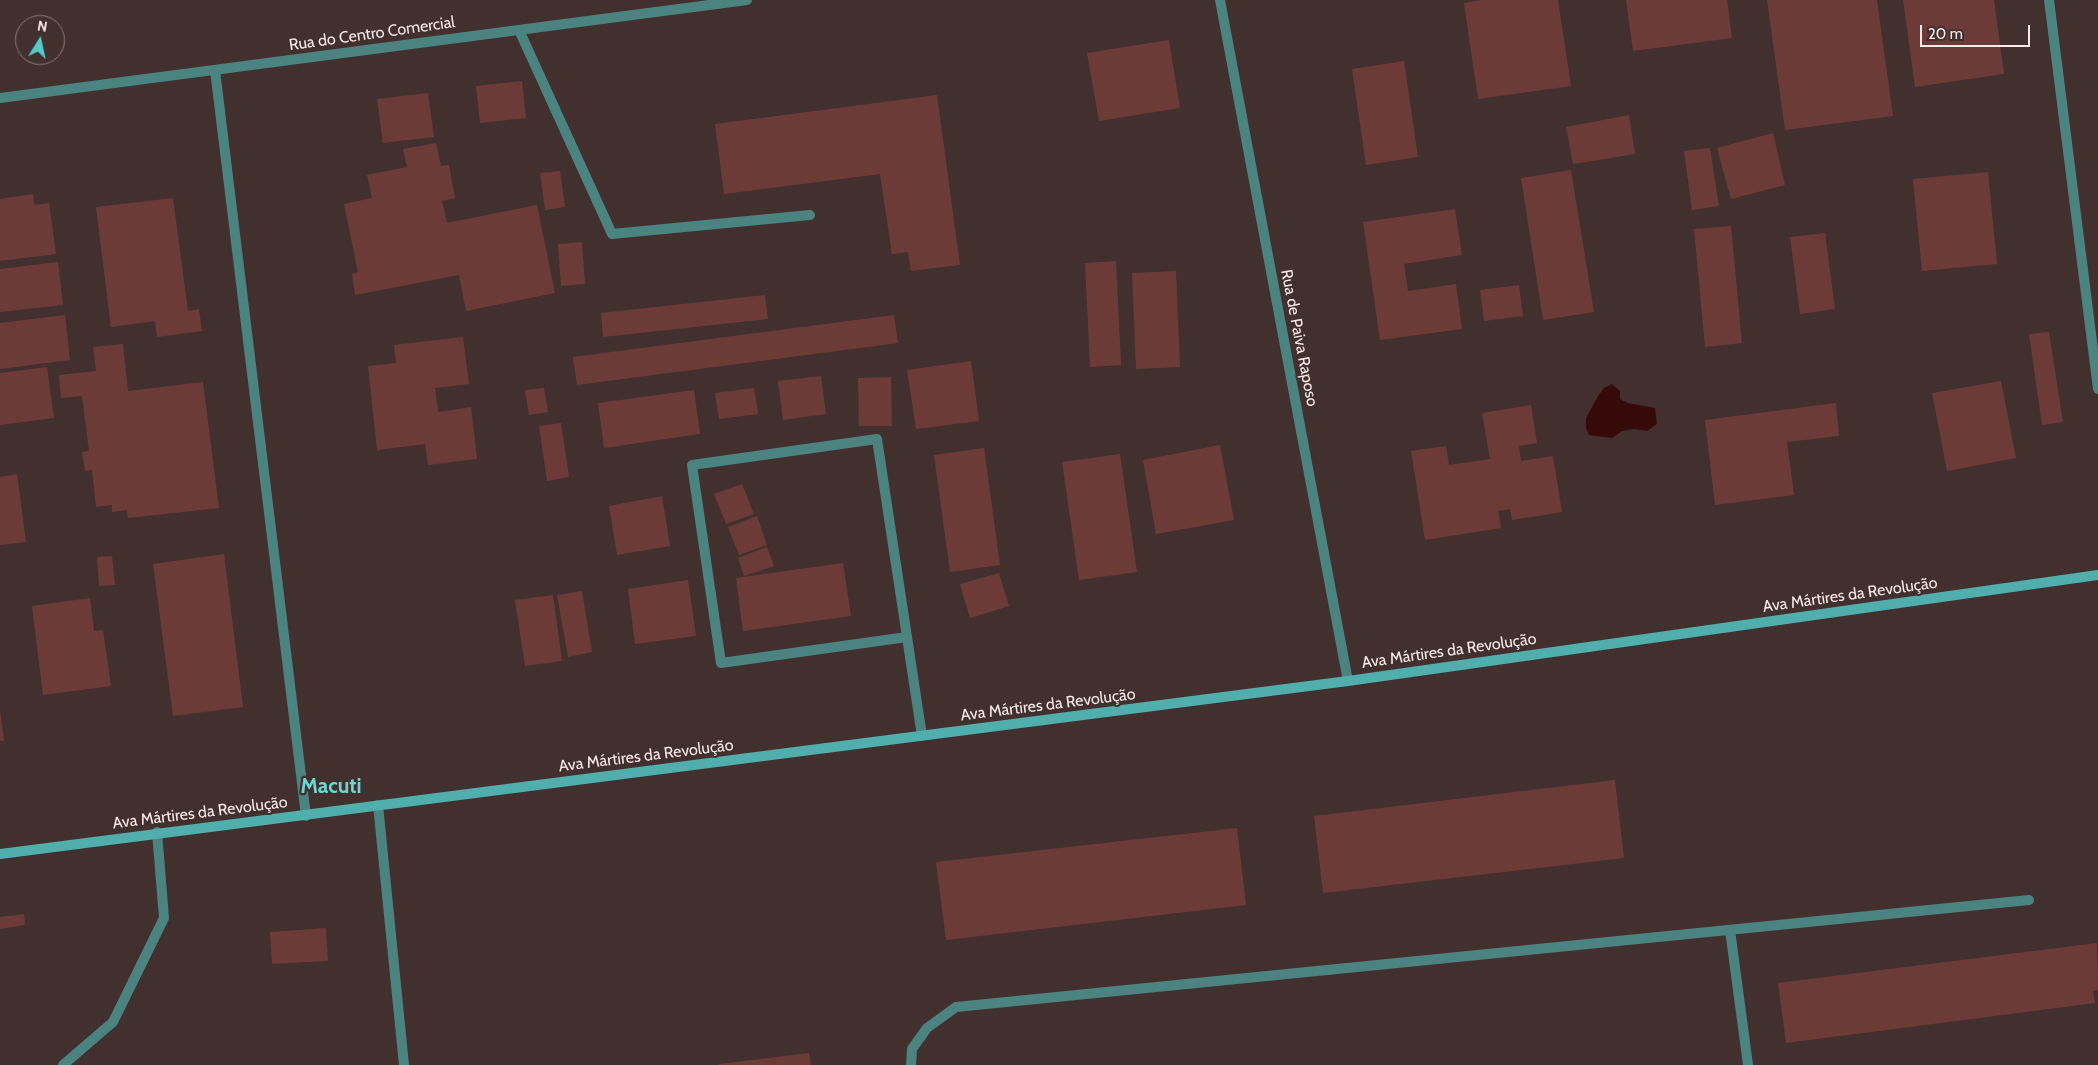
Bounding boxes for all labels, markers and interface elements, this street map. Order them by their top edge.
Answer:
street label: Rua do Centro Comercial [288,13,456,55]
north arrow [15,15,65,65]
scale bar [1923,15,2033,47]
text: N [36,16,49,36]
text: 20 m [1928,25,1963,43]
street label: Rua de Paiva Raposo [1276,268,1322,408]
street label: Ava Mártires da Revolução [1761,573,1939,617]
street label: Ava Mártires da Revolução [1360,629,1538,673]
street label: Ava Mártires da Revolução [959,685,1137,725]
street label: Ava Mártires da Revolução [557,736,735,776]
district label: Macuti [300,774,362,800]
street label: Ava Mártires da Revolução [111,793,289,833]

